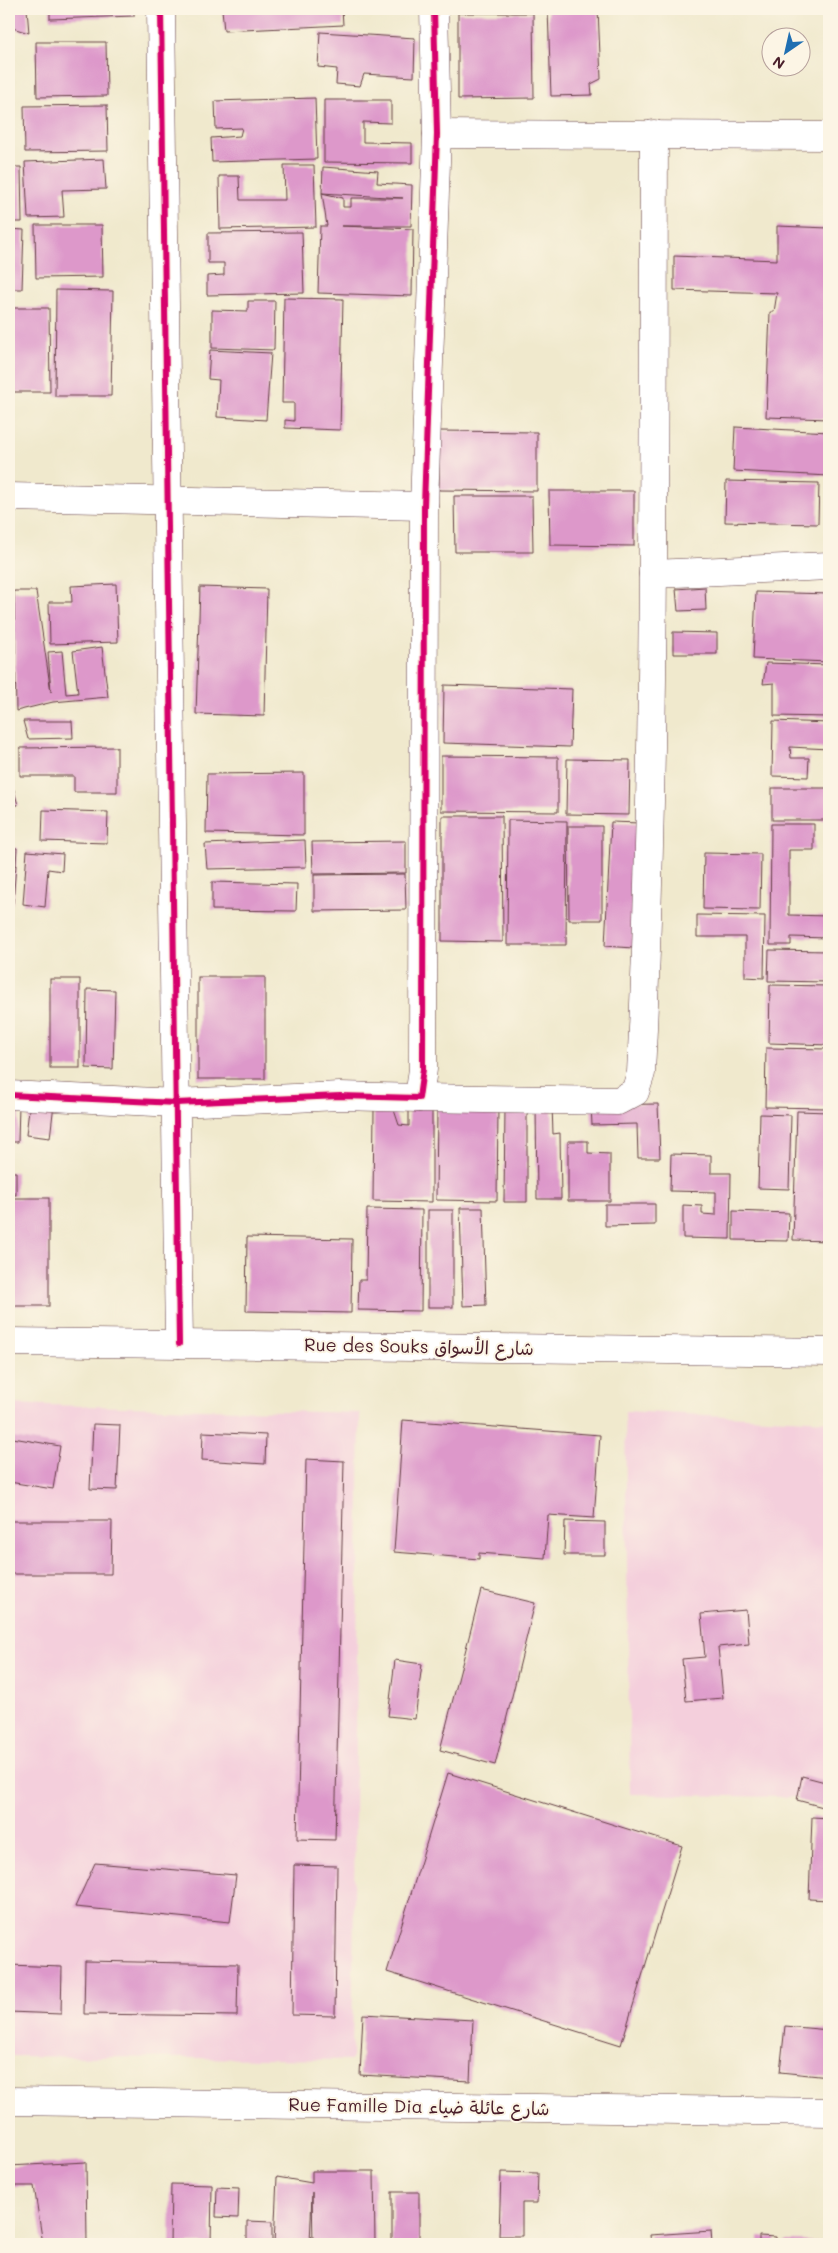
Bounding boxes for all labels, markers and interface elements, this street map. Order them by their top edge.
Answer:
north arrow [760,28,810,78]
text: N [769,52,788,74]
street label: Rue des Souks شارع الأسواق [304,1332,534,1361]
street label: Rue Famille Dia شارع عائلة ضياء [288,2092,550,2121]

